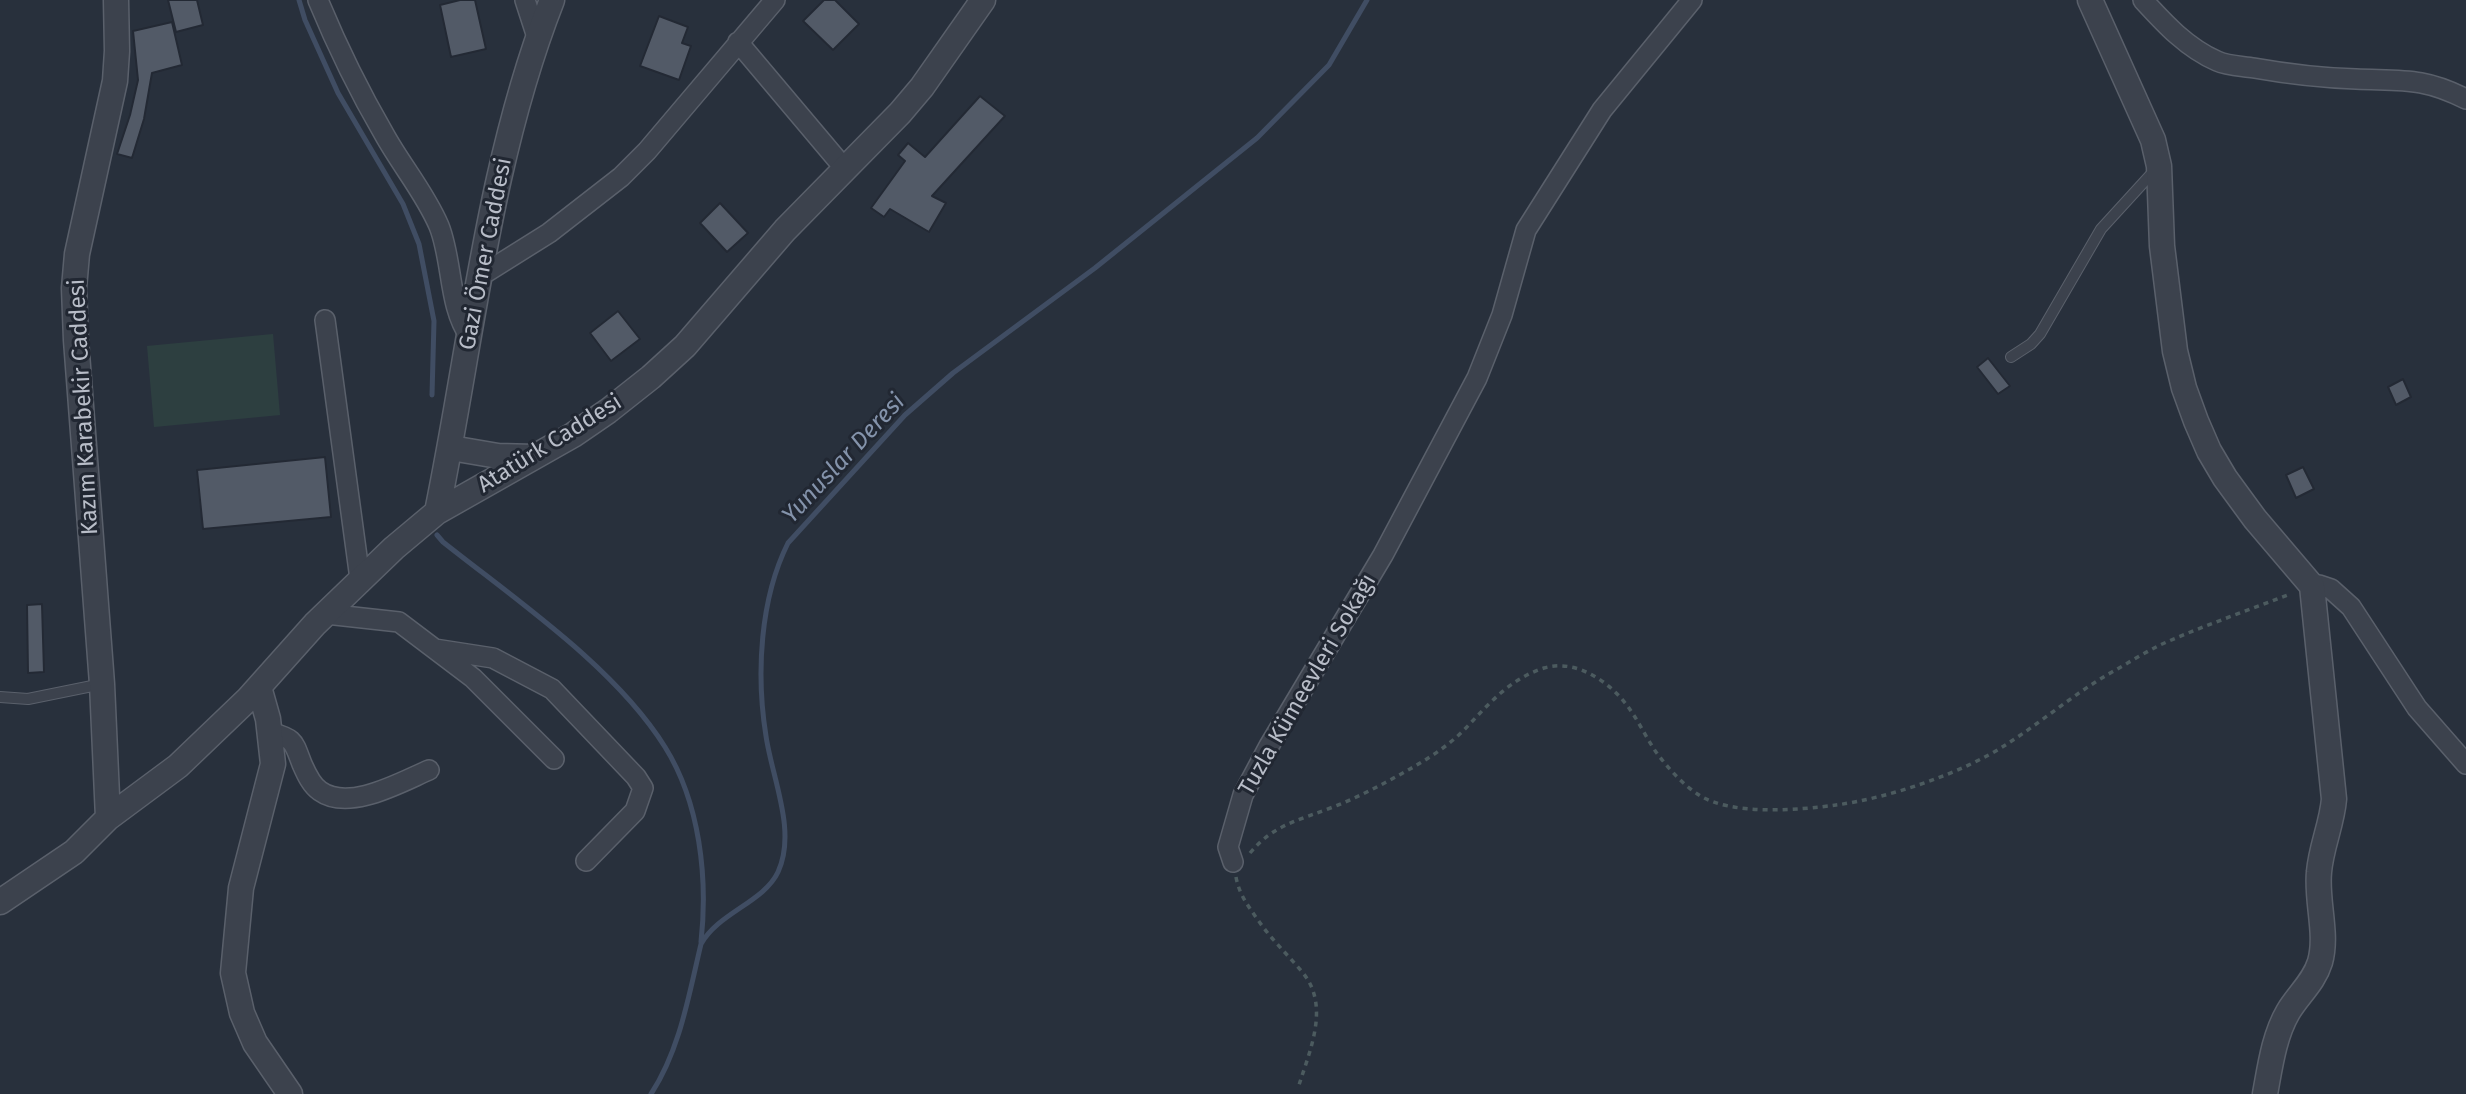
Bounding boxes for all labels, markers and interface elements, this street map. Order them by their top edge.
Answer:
street label: Gazi Ömer Caddesi [454,156,518,352]
street label: Kazım Karabekir Caddesi [64,278,104,536]
water label: Yunuslar Deresi [777,388,911,530]
street label: Atatürk Caddesi [473,389,627,499]
street label: Tuzla Kümeevleri Sokağı [1233,569,1383,801]

